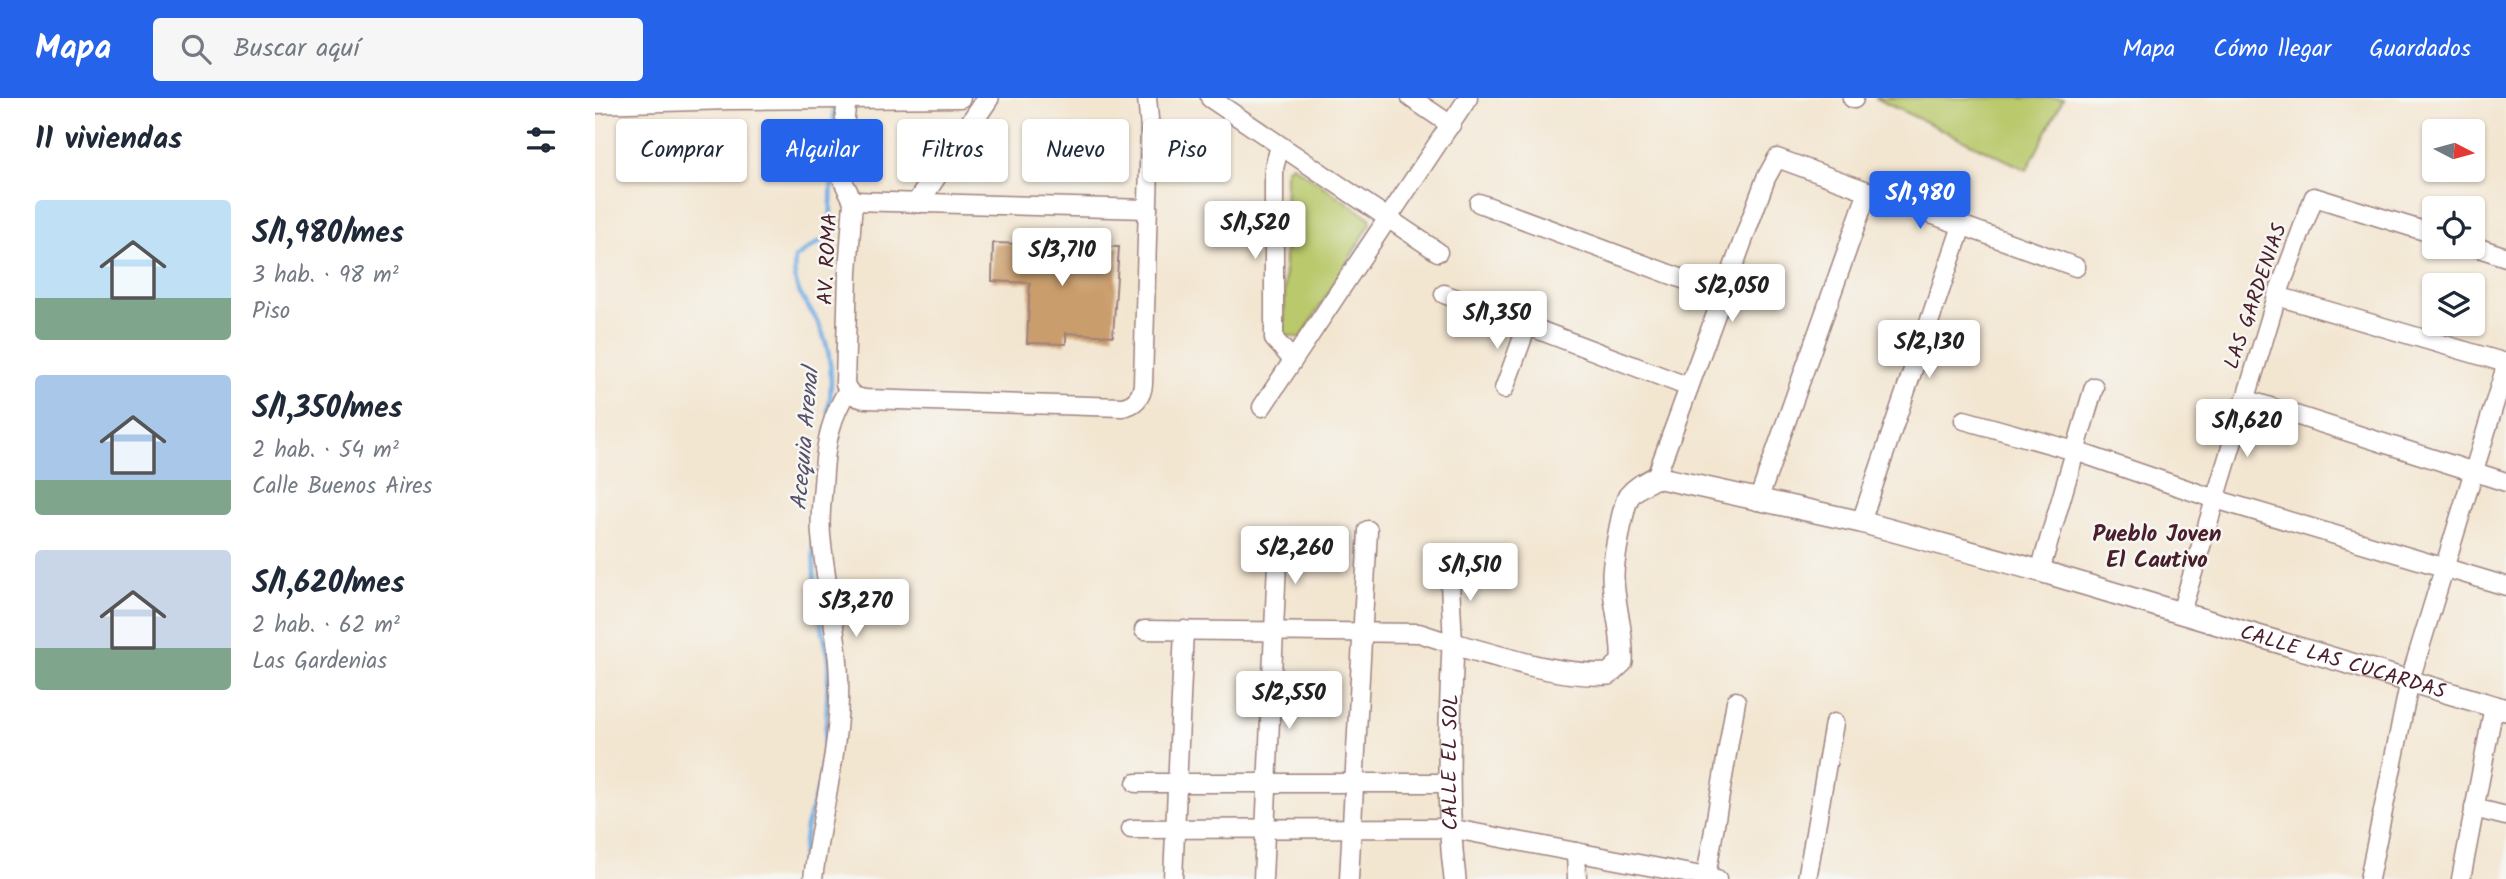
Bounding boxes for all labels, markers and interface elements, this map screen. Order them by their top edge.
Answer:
search box [153,18,643,81]
text: Mapa [35,23,111,76]
text: Buscar aquí [233,28,360,70]
icon: search [177,30,215,68]
text: Mapa [2122,30,2175,69]
text: Cómo llegar [2213,30,2331,69]
text: Guardados [2369,30,2471,69]
text: 11 viviendas [35,116,182,164]
chip: Comprar [616,119,747,182]
chip: Alquilar [761,119,883,182]
chip: Filtros [897,119,1008,182]
chip: Nuevo [1022,119,1129,182]
chip: Piso [1143,119,1231,182]
north arrow [2422,119,2485,182]
map controls [2422,119,2485,336]
icon: filters [522,121,560,159]
pin: S/1,980 [1855,172,1985,231]
text: S/1,980 [1885,176,1955,212]
button: locate [2422,196,2485,259]
pin: S/1,520 [1190,202,1320,261]
text: S/1,520 [1221,206,1290,242]
text: S/1,980/mes [252,210,404,258]
street label: AV. ROMA [810,212,847,306]
street label: LAS GARDENIAS [2216,219,2297,374]
icon: home [91,228,175,312]
pin: S/3,710 [997,228,1127,288]
text: S/3,710 [1028,233,1096,269]
text: 3 hab. · 98 m² [252,258,399,294]
pin: S/2,050 [1667,264,1797,324]
text: S/2,050 [1695,269,1769,305]
button: layers [2422,273,2485,336]
pin: S/1,350 [1432,292,1562,351]
text: Piso [252,294,290,330]
text: S/1,350 [1463,296,1531,332]
pin: S/2,130 [1864,320,1994,380]
text: S/2,130 [1894,325,1964,361]
water label: Acequia Arenal [782,362,831,512]
text: S/1,350/mes [252,385,403,433]
pin: S/1,620 [2182,400,2312,459]
icon: home [91,403,175,487]
text: S/1,620 [2212,404,2282,440]
text: 2 hab. · 54 m² [252,433,399,469]
text: Calle Buenos Aires [252,469,432,505]
district label: Pueblo Joven El Cautivo [2093,517,2222,579]
pin: S/2,260 [1230,526,1360,586]
text: S/2,260 [1257,531,1333,567]
pin: S/1,510 [1405,544,1535,603]
text: S/1,510 [1439,548,1501,584]
text: S/1,620/mes [252,560,405,608]
icon: home [91,578,175,662]
pin: S/3,270 [791,580,921,639]
text: S/3,270 [819,584,893,620]
text: 2 hab. · 62 m² [252,608,400,644]
street label: CALLE LAS CUCARDAS [2236,617,2449,709]
text: Las Gardenias [252,644,387,680]
pin: S/2,550 [1224,672,1354,731]
text: S/2,550 [1252,676,1326,712]
street label: CALLE EL SOL [1434,693,1469,831]

